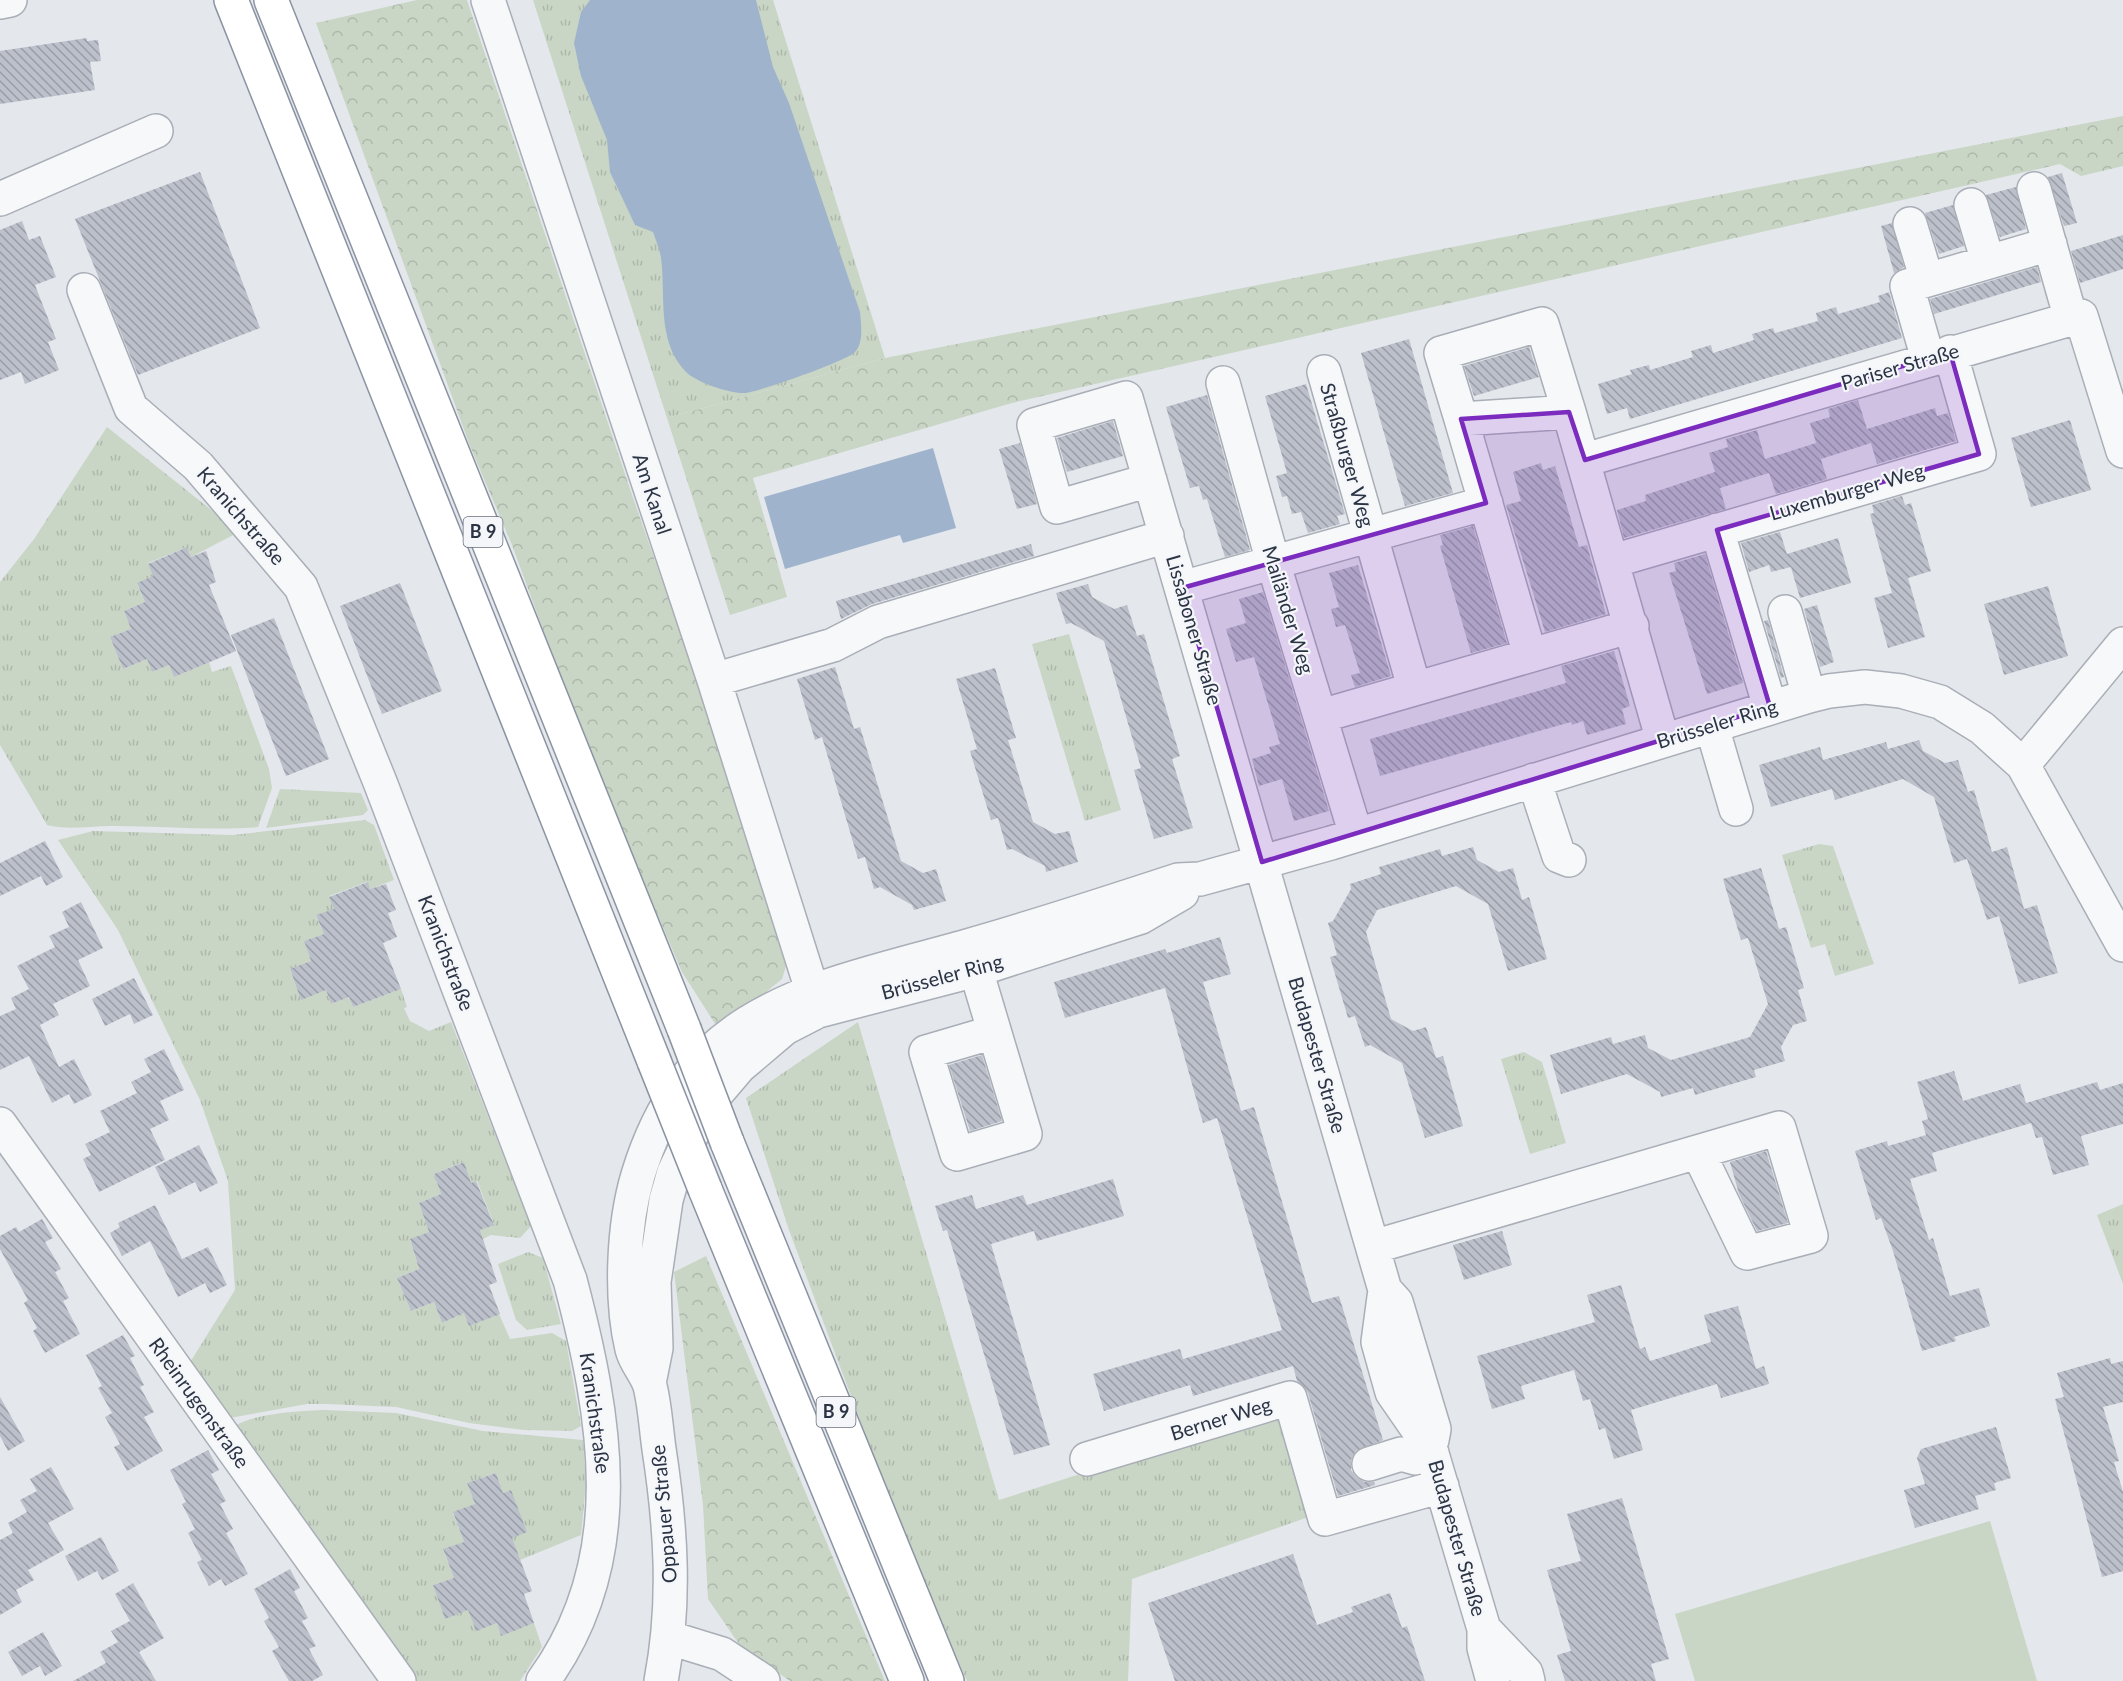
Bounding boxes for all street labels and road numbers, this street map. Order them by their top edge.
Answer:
street label: Pariser Straße [1838,338,1962,394]
street label: Straßburger Weg [1316,380,1380,529]
street label: Am Kanal [629,450,677,537]
street label: Luxemburger Weg [1767,457,1927,525]
street label: Kranichstraße [193,461,291,569]
road number: B 9 [464,517,502,547]
street label: Mailänder Weg [1258,543,1320,677]
street label: Lissaboner Straße [1162,552,1228,708]
street label: Brüsseler Ring [1653,693,1780,753]
street label: Kranichstraße [414,891,480,1014]
street label: Brüsseler Ring [878,948,1005,1004]
street label: Budapester Straße [1284,974,1352,1136]
street label: Rheinrugenstraße [144,1332,255,1472]
street label: Kranichstraße [576,1351,616,1475]
street label: Berner Weg [1167,1391,1274,1445]
road number: B 9 [816,1397,856,1427]
street label: Oppauer Straße [645,1444,681,1584]
street label: Budapester Straße [1424,1457,1492,1619]

